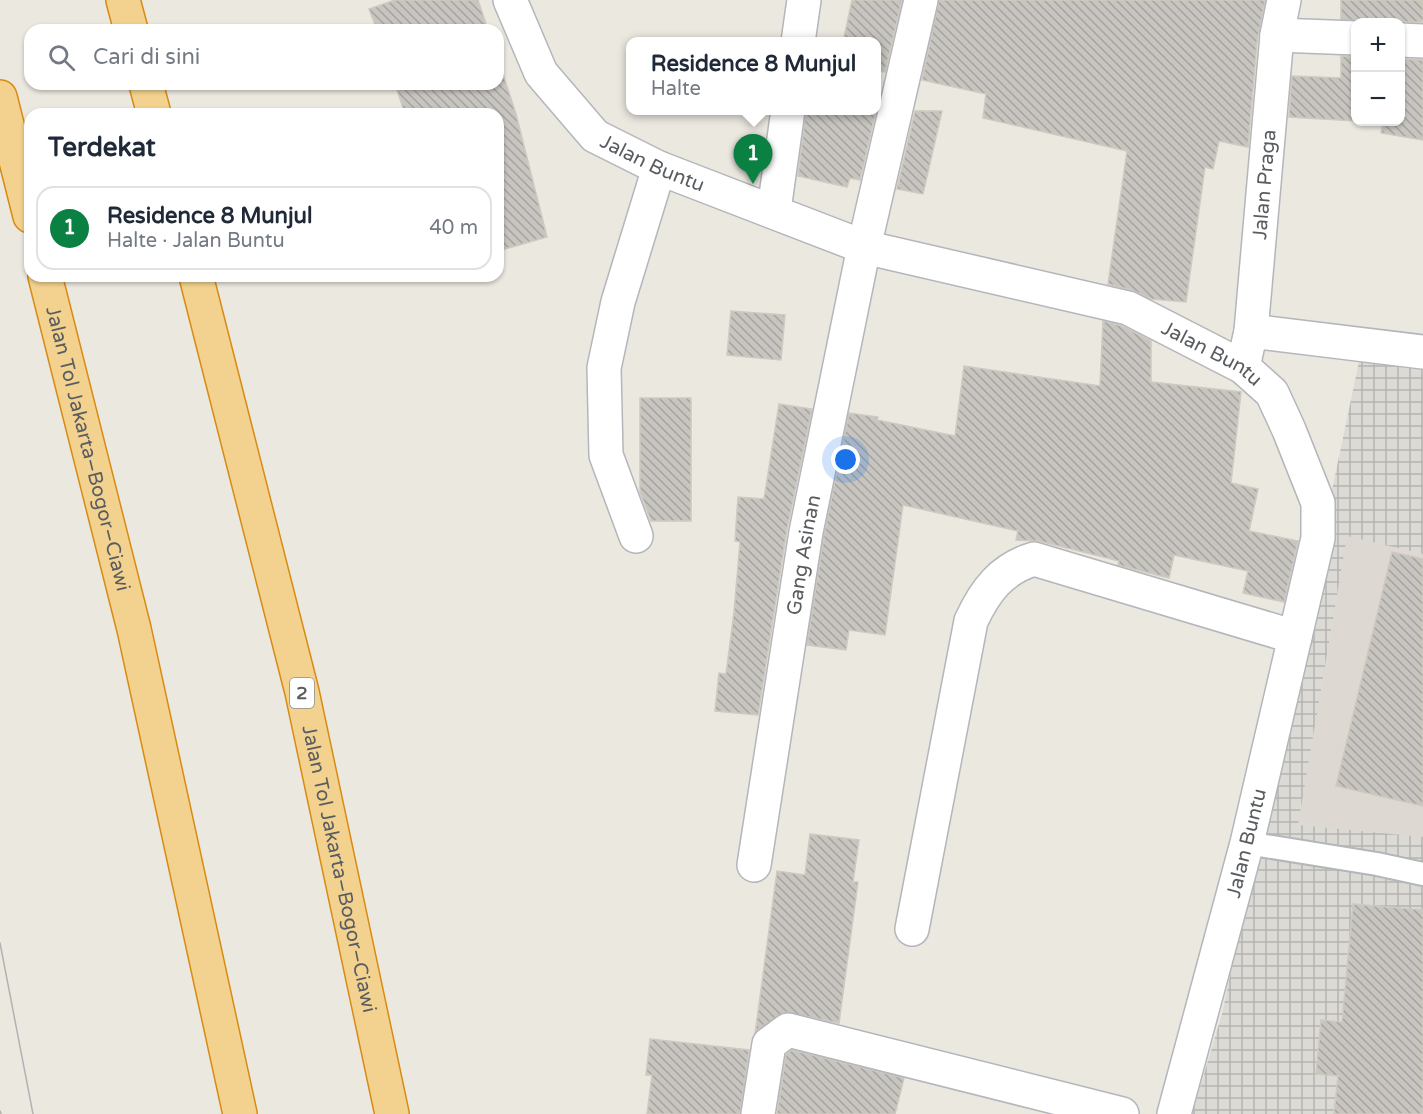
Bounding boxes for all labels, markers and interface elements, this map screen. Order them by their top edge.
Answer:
map controls [1351,18,1405,126]
button: + [1351,18,1405,72]
search box [24,24,504,90]
popup [626,37,881,115]
icon: search [45,41,78,74]
text: Cari di sini [93,44,200,70]
text: Residence 8 Munjul [651,51,856,77]
button: − [1351,72,1405,126]
text: Halte [651,77,701,101]
street label: Jalan Praga [1248,129,1282,241]
street label: Jalan Buntu [596,130,708,197]
text: Terdekat [48,132,156,163]
pin: 1 [734,134,772,184]
text: Residence 8 Munjul [107,203,312,229]
text: 1 [63,216,76,240]
text: 40 m [429,216,478,240]
text: Halte · Jalan Buntu [107,229,285,253]
street label: Jalan Tol Jakarta–Bogor–Ciawi [40,304,135,594]
street label: Jalan Buntu [1157,316,1267,392]
your location [831,445,860,474]
street label: Gang Asinan [782,493,826,617]
road number: 2 [290,678,314,708]
street label: Jalan Tol Jakarta–Bogor–Ciawi [296,723,381,1015]
street label: Jalan Buntu [1222,786,1272,900]

